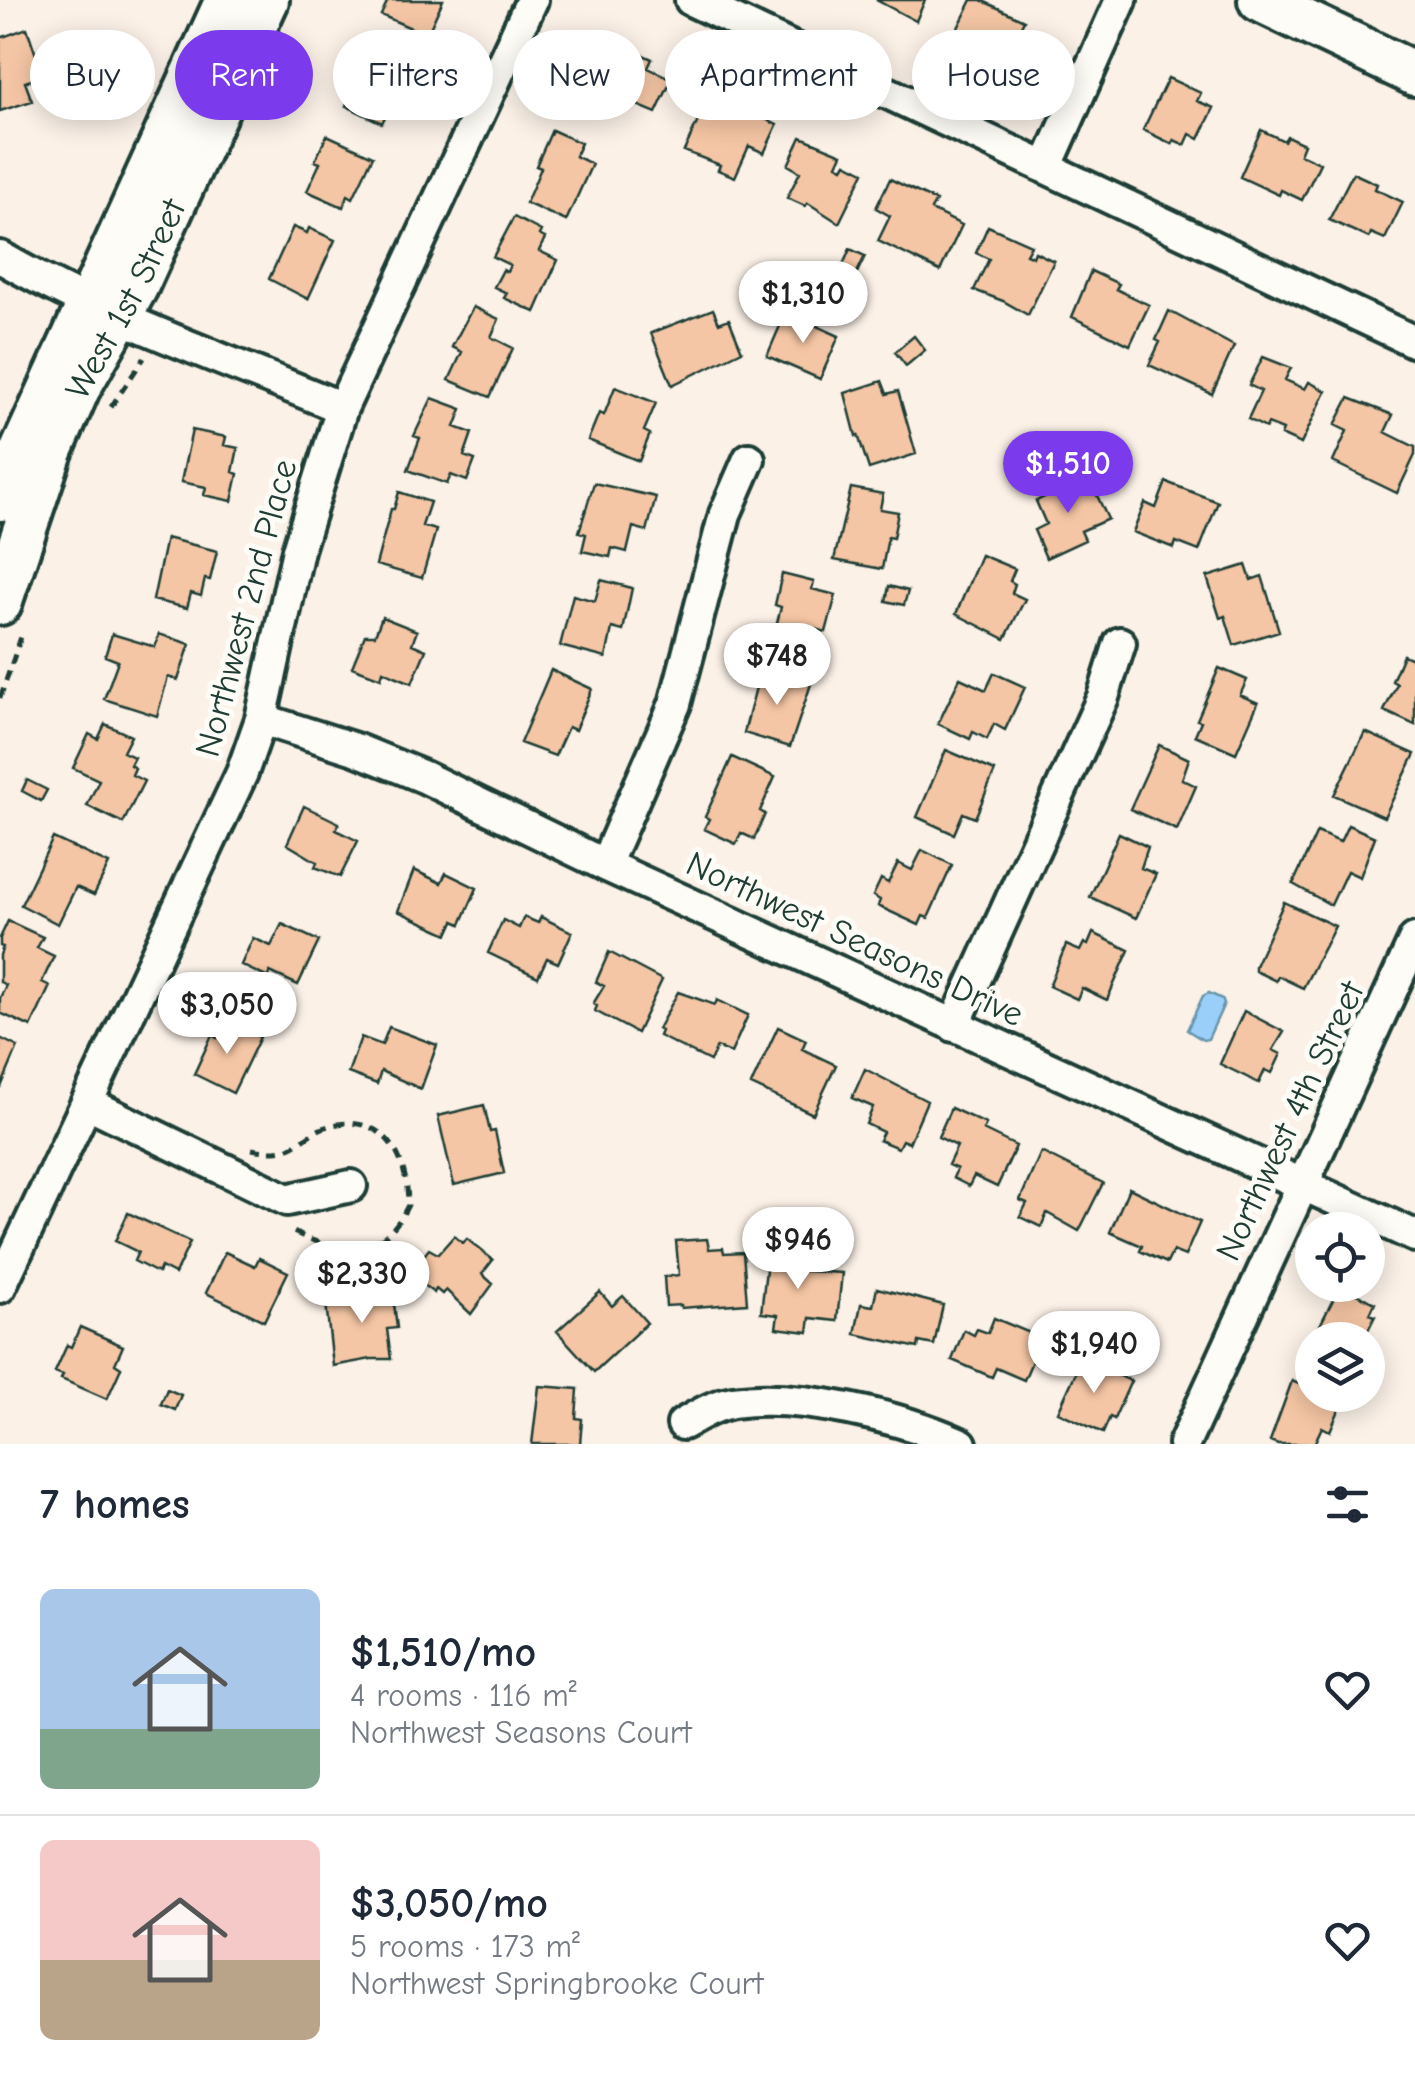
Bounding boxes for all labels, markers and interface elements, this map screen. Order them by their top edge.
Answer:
chip: Buy [30,30,155,120]
chip: Rent [175,30,313,120]
chip: Filters [333,30,493,120]
chip: New [513,30,645,120]
chip: Apartment [665,30,892,120]
chip: House [912,30,1075,120]
street label: West 1st Street [56,192,194,406]
pin: $1,310 [722,261,884,346]
text: $1,310 [761,275,845,312]
pin: $1,510 [987,431,1149,516]
text: $1,510 [1025,445,1111,482]
street label: Northwest 2nd Place [187,455,305,761]
pin: $748 [718,623,836,708]
text: $748 [746,637,808,674]
street label: Northwest Seasons Drive [680,843,1030,1035]
pin: $3,050 [146,972,308,1057]
street label: Northwest 4th Street [1207,974,1373,1267]
text: $3,050 [180,986,274,1023]
pin: $946 [739,1207,857,1292]
map controls [1295,1212,1385,1412]
button: locate [1295,1212,1385,1302]
text: $946 [764,1221,832,1258]
pin: $2,330 [281,1241,443,1326]
text: $2,330 [316,1255,408,1292]
pin: $1,940 [1013,1311,1175,1396]
button: layers [1295,1322,1385,1412]
text: $1,940 [1050,1325,1138,1362]
icon: filters [1320,1477,1375,1532]
text: 7 homes [40,1480,190,1529]
text: $1,510/mo [350,1628,536,1677]
icon: home [120,1629,240,1749]
icon: heart [1320,1662,1375,1717]
text: 4 rooms · 116 m² [350,1677,577,1714]
text: Northwest Seasons Court [350,1714,692,1751]
text: $3,050/mo [350,1879,548,1928]
icon: home [120,1880,240,2000]
icon: heart [1320,1913,1375,1968]
text: 5 rooms · 173 m² [350,1928,580,1965]
text: Northwest Springbrooke Court [350,1965,763,2002]

